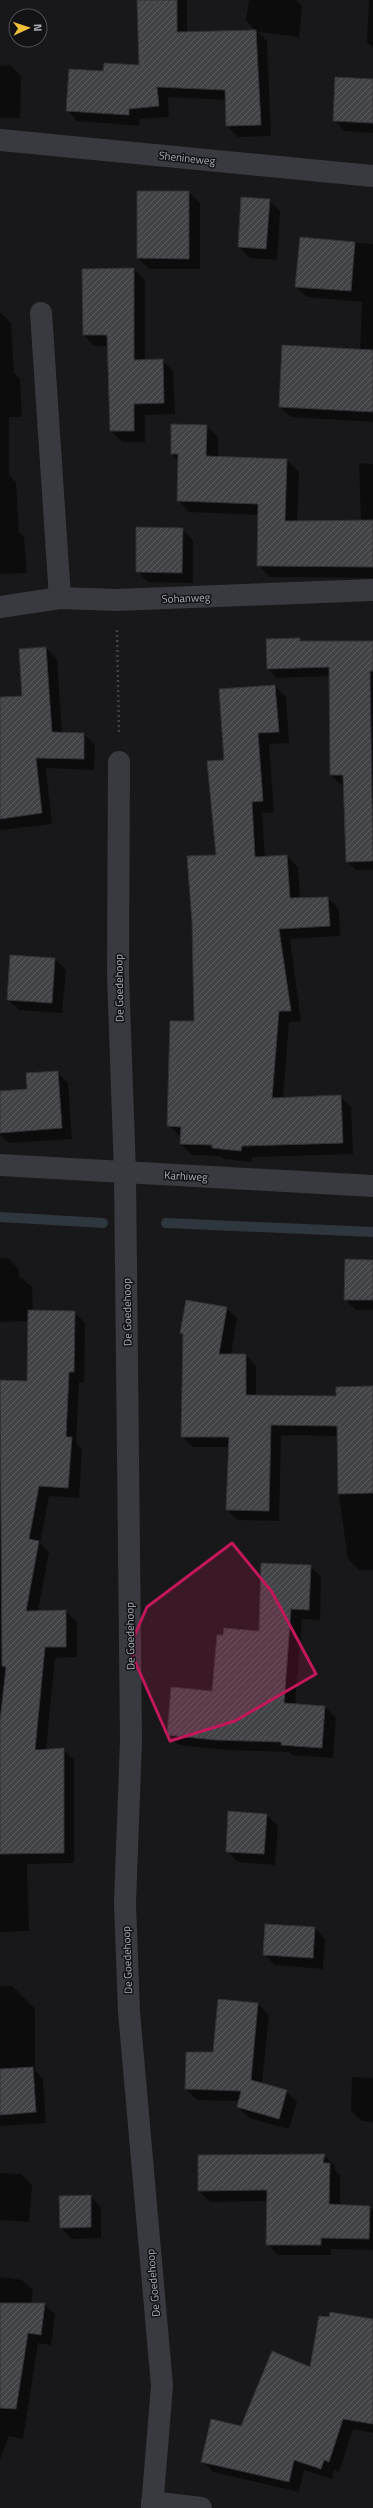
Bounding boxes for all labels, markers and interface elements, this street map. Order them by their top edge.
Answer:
north arrow [8,8,48,48]
text: N [30,23,46,32]
street label: Shenineweg [158,147,216,169]
street label: Sohanweg [161,589,211,607]
street label: De Goedehoop [110,954,128,1022]
street label: Karhiweg [164,1167,208,1185]
street label: De Goedehoop [118,1278,136,1346]
street label: De Goedehoop [121,1602,139,1670]
street label: De Goedehoop [118,1926,136,1994]
street label: De Goedehoop [142,2248,164,2318]

